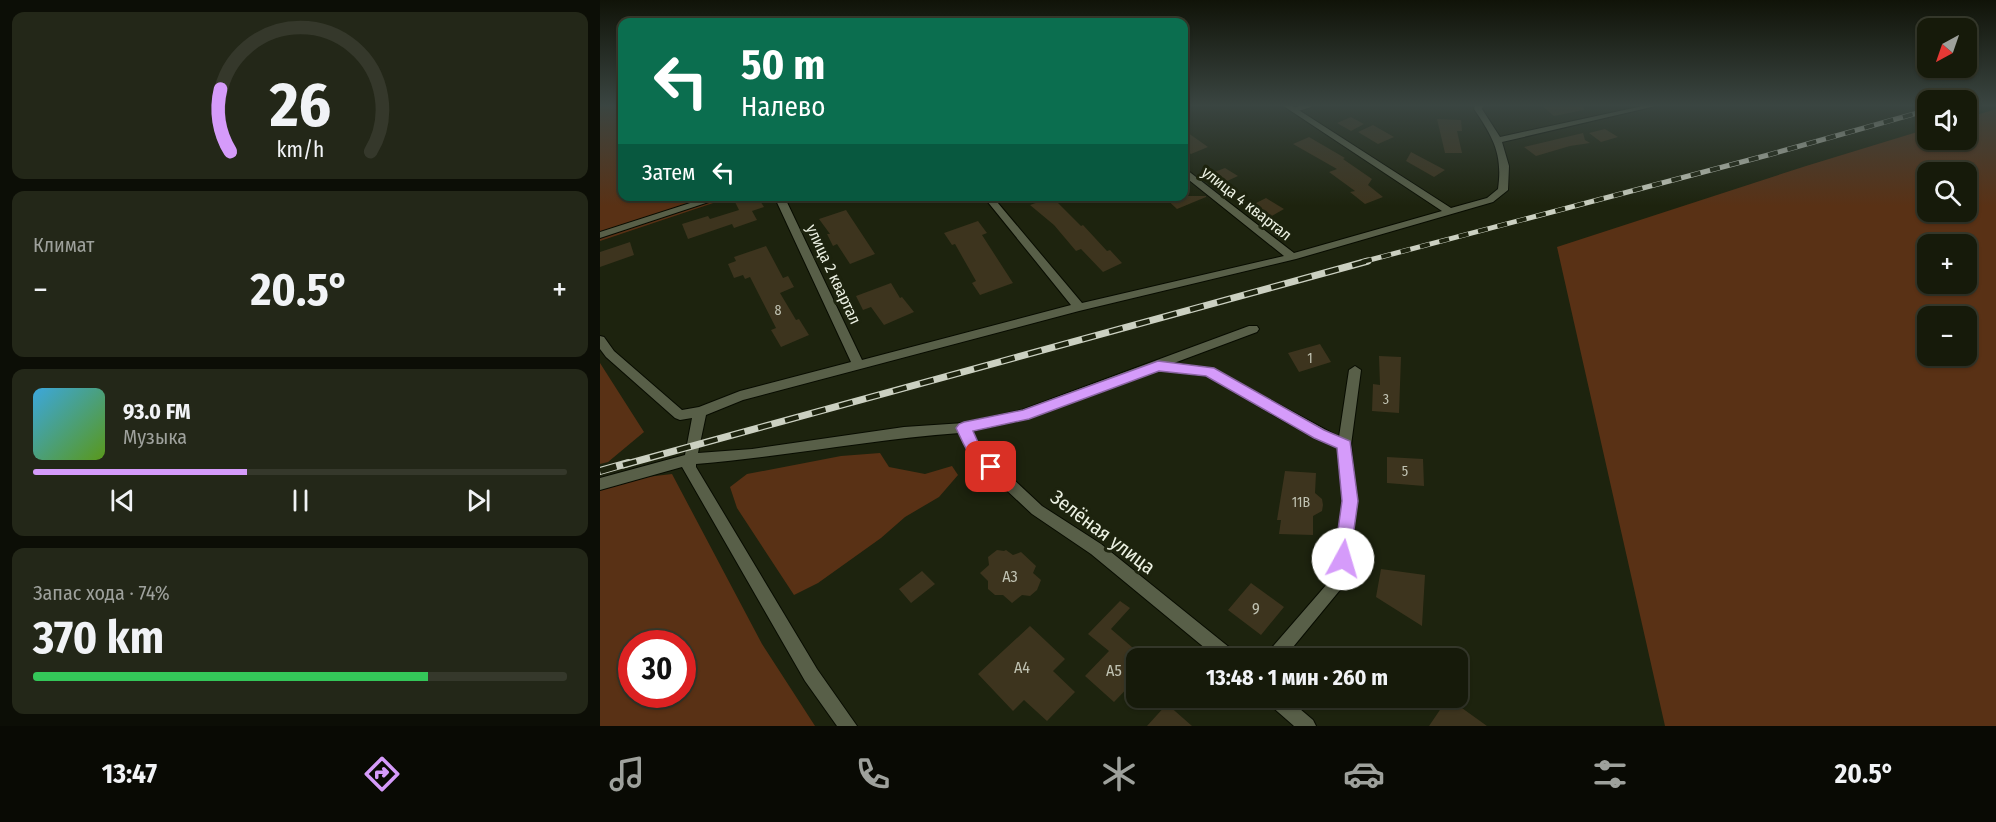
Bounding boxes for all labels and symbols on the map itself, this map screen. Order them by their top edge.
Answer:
north arrow [1917,18,1977,78]
street label: улица 4 квартал [1198,162,1295,244]
street label: улица 2 квартал [802,221,865,327]
house number: 8 [775,302,782,319]
house number: 1 [1307,350,1313,367]
house number: 3 [1383,391,1389,408]
pin [965,441,1016,492]
house number: 5 [1402,463,1408,480]
street label: Зелёная улица [1046,485,1160,579]
house number: 11В [1292,494,1311,511]
position arrow [1311,527,1375,591]
house number: А3 [1002,567,1018,586]
house number: 9 [1252,599,1260,618]
speed limit sign: 30 [618,630,696,708]
house number: А4 [1014,658,1030,677]
house number: А5 [1106,661,1122,680]

